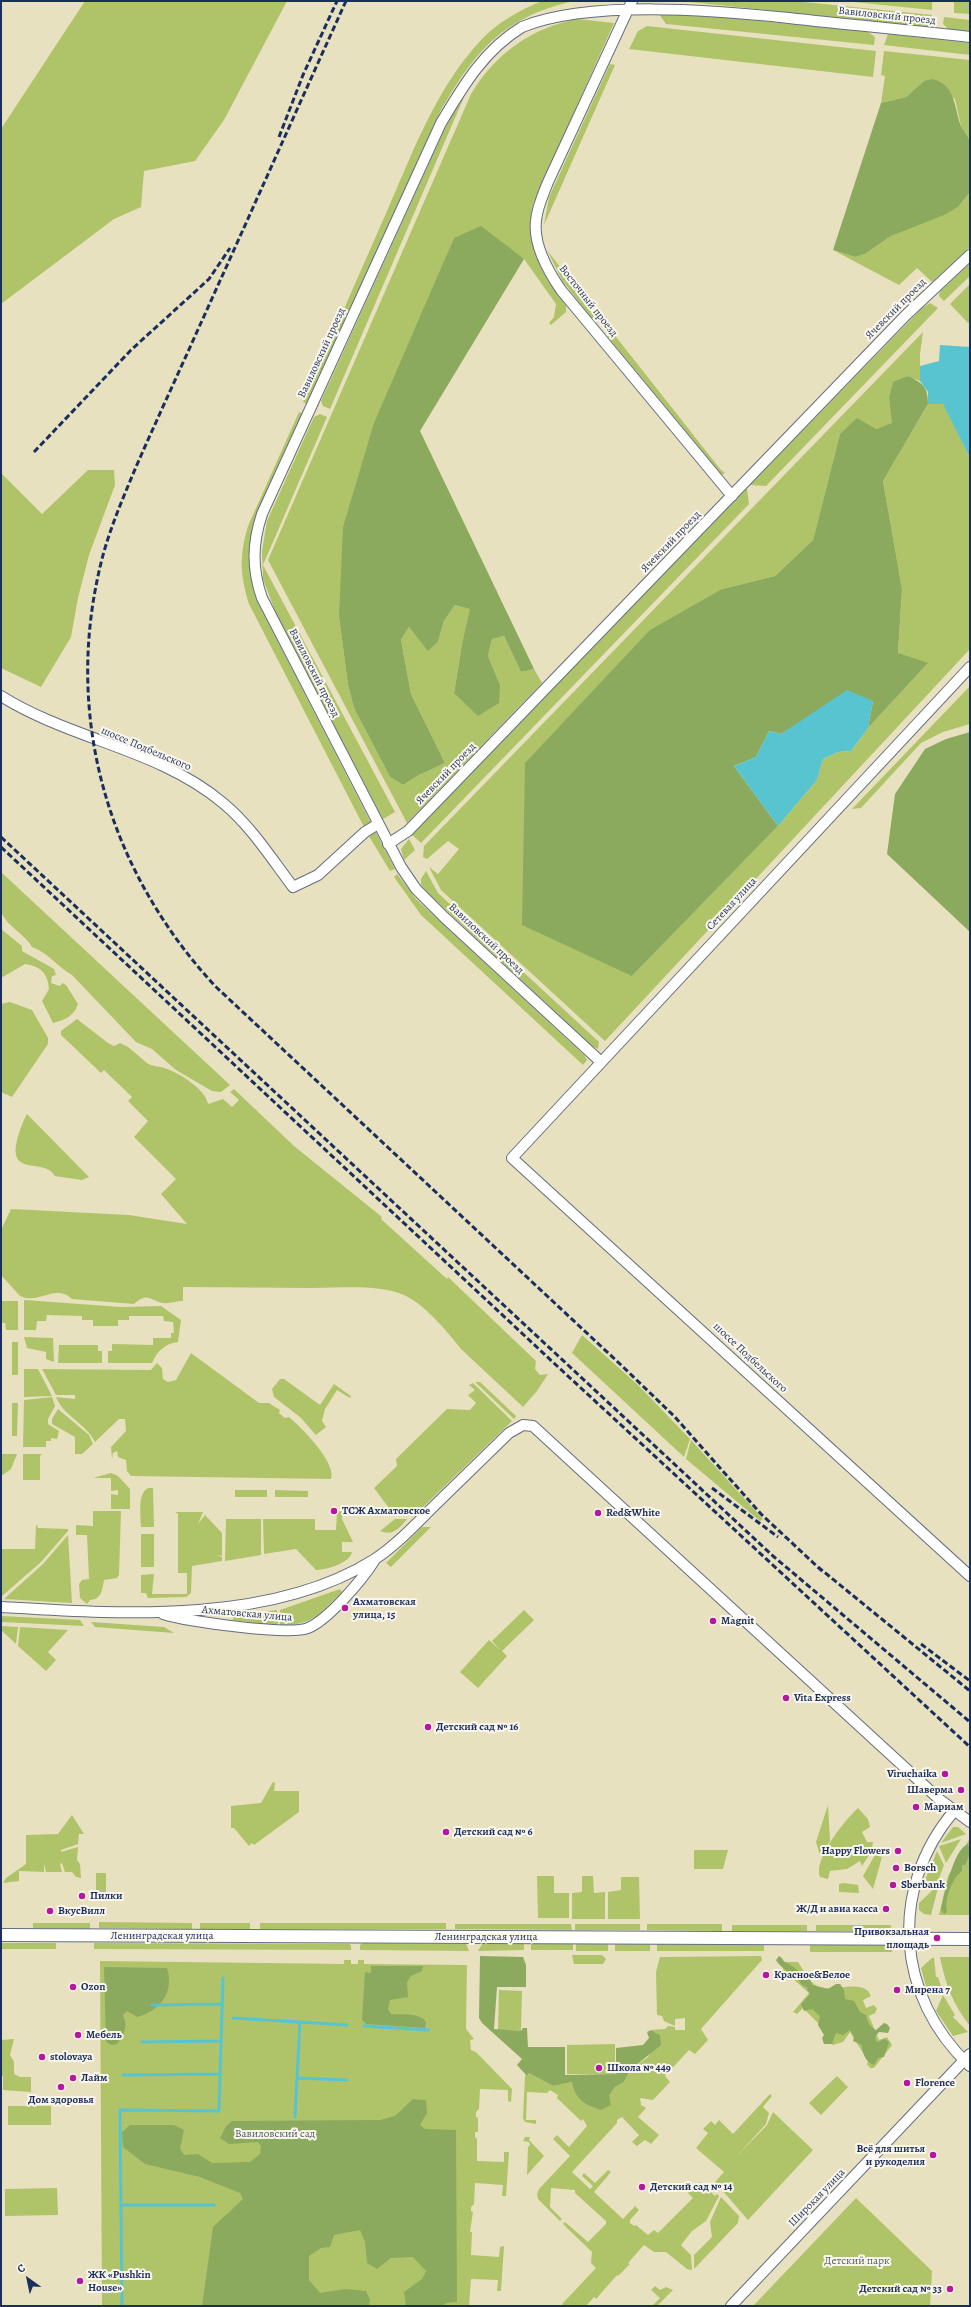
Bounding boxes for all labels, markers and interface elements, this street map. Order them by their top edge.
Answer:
street label: Вавиловский проезд [838,4,936,28]
street label: Восточный проезд [556,262,620,340]
street label: Ячевский проезд [863,276,929,342]
street label: Вавиловский проезд [295,306,349,400]
street label: Ячевский проезд [638,508,704,576]
street label: Вавиловский проезд [286,626,342,720]
street label: шоссе Подбельского [99,724,193,774]
street label: Ячевский проезд [413,740,479,808]
street label: Сетевая улица [704,875,760,933]
street label: Вавиловский проезд [446,901,526,977]
street label: шоссе Подбельского [710,1320,790,1396]
place label: ТСЖ Ахматовское [342,1504,430,1518]
marker: ТСЖ Ахматовское [329,1506,339,1516]
place label: Red&White [606,1506,660,1520]
marker: Red&White [593,1508,603,1518]
place label: Ахматовская улица, 15 [353,1595,416,1621]
street label: Ахматовская улица [201,1603,293,1625]
marker: Ахматовская улица, 15 [340,1603,350,1613]
place label: Magnit [721,1614,754,1628]
marker: Magnit [708,1616,718,1626]
place label: Vita Express [794,1691,851,1705]
marker: Vita Express [781,1693,791,1703]
place label: Детский сад № 16 [436,1720,518,1734]
marker: Детский сад № 16 [423,1722,433,1732]
place label: Viruchaika [887,1767,937,1781]
marker: Viruchaika [940,1769,950,1779]
place label: Шаверма [907,1783,953,1797]
marker: Шаверма [956,1785,966,1795]
place label: Мариам [924,1800,963,1814]
marker: Мариам [911,1802,921,1812]
place label: Детский сад № 6 [454,1825,533,1839]
marker: Детский сад № 6 [441,1827,451,1837]
place label: Happy Flowers [822,1844,890,1858]
marker: Happy Flowers [893,1846,903,1856]
place label: Borsch [904,1861,936,1875]
marker: Borsch [891,1863,901,1873]
place label: Sberbank [901,1878,945,1892]
marker: Sberbank [888,1880,898,1890]
place label: Пилки [90,1889,123,1903]
marker: Пилки [77,1891,87,1901]
place label: Ж/Д и авиа касса [796,1902,878,1916]
place label: ВкусВилл [58,1904,105,1918]
marker: Ж/Д и авиа касса [881,1904,891,1914]
marker: ВкусВилл [45,1906,55,1916]
place label: Привокзальная площадь [854,1925,929,1951]
street label: Ленинградская улица [111,1929,213,1943]
street label: Ленинградская улица [435,1930,537,1944]
marker: Привокзальная площадь [932,1933,942,1943]
place label: Красное&Белое [774,1968,850,1982]
marker: Красное&Белое [761,1970,771,1980]
place label: Ozon [81,1980,105,1994]
marker: Ozon [68,1982,78,1992]
place label: Мирена 7 [905,1983,950,1997]
marker: Мирена 7 [892,1985,902,1995]
place label: Мебель [86,2028,122,2042]
marker: Мебель [73,2030,83,2040]
place label: stolovaya [50,2050,93,2064]
marker: stolovaya [37,2052,47,2062]
place label: Школа № 449 [607,2061,671,2075]
marker: Школа № 449 [594,2063,604,2073]
place label: Лайм [81,2071,107,2085]
marker: Лайм [68,2073,78,2083]
place label: Florence [915,2076,955,2090]
marker: Florence [902,2078,912,2088]
marker: Дом здоровья [56,2082,66,2092]
place label: Дом здоровья [28,2093,94,2107]
park label: Вавиловский сад [235,2127,315,2141]
place label: Всё для шитья и рукоделия [857,2142,925,2168]
marker: Всё для шитья и рукоделия [928,2150,938,2160]
street label: Широкая улица [786,2166,848,2230]
place label: Детский сад № 14 [650,2180,732,2194]
marker: Детский сад № 14 [637,2182,647,2192]
park label: Детский парк [824,2254,890,2268]
north arrow [8,2259,48,2299]
text: С [14,2260,28,2277]
place label: ЖК «Pushkin House» [88,2268,151,2294]
marker: ЖК «Pushkin House» [75,2276,85,2286]
place label: Детский сад № 33 [859,2282,942,2296]
marker: Детский сад № 33 [945,2284,955,2294]

